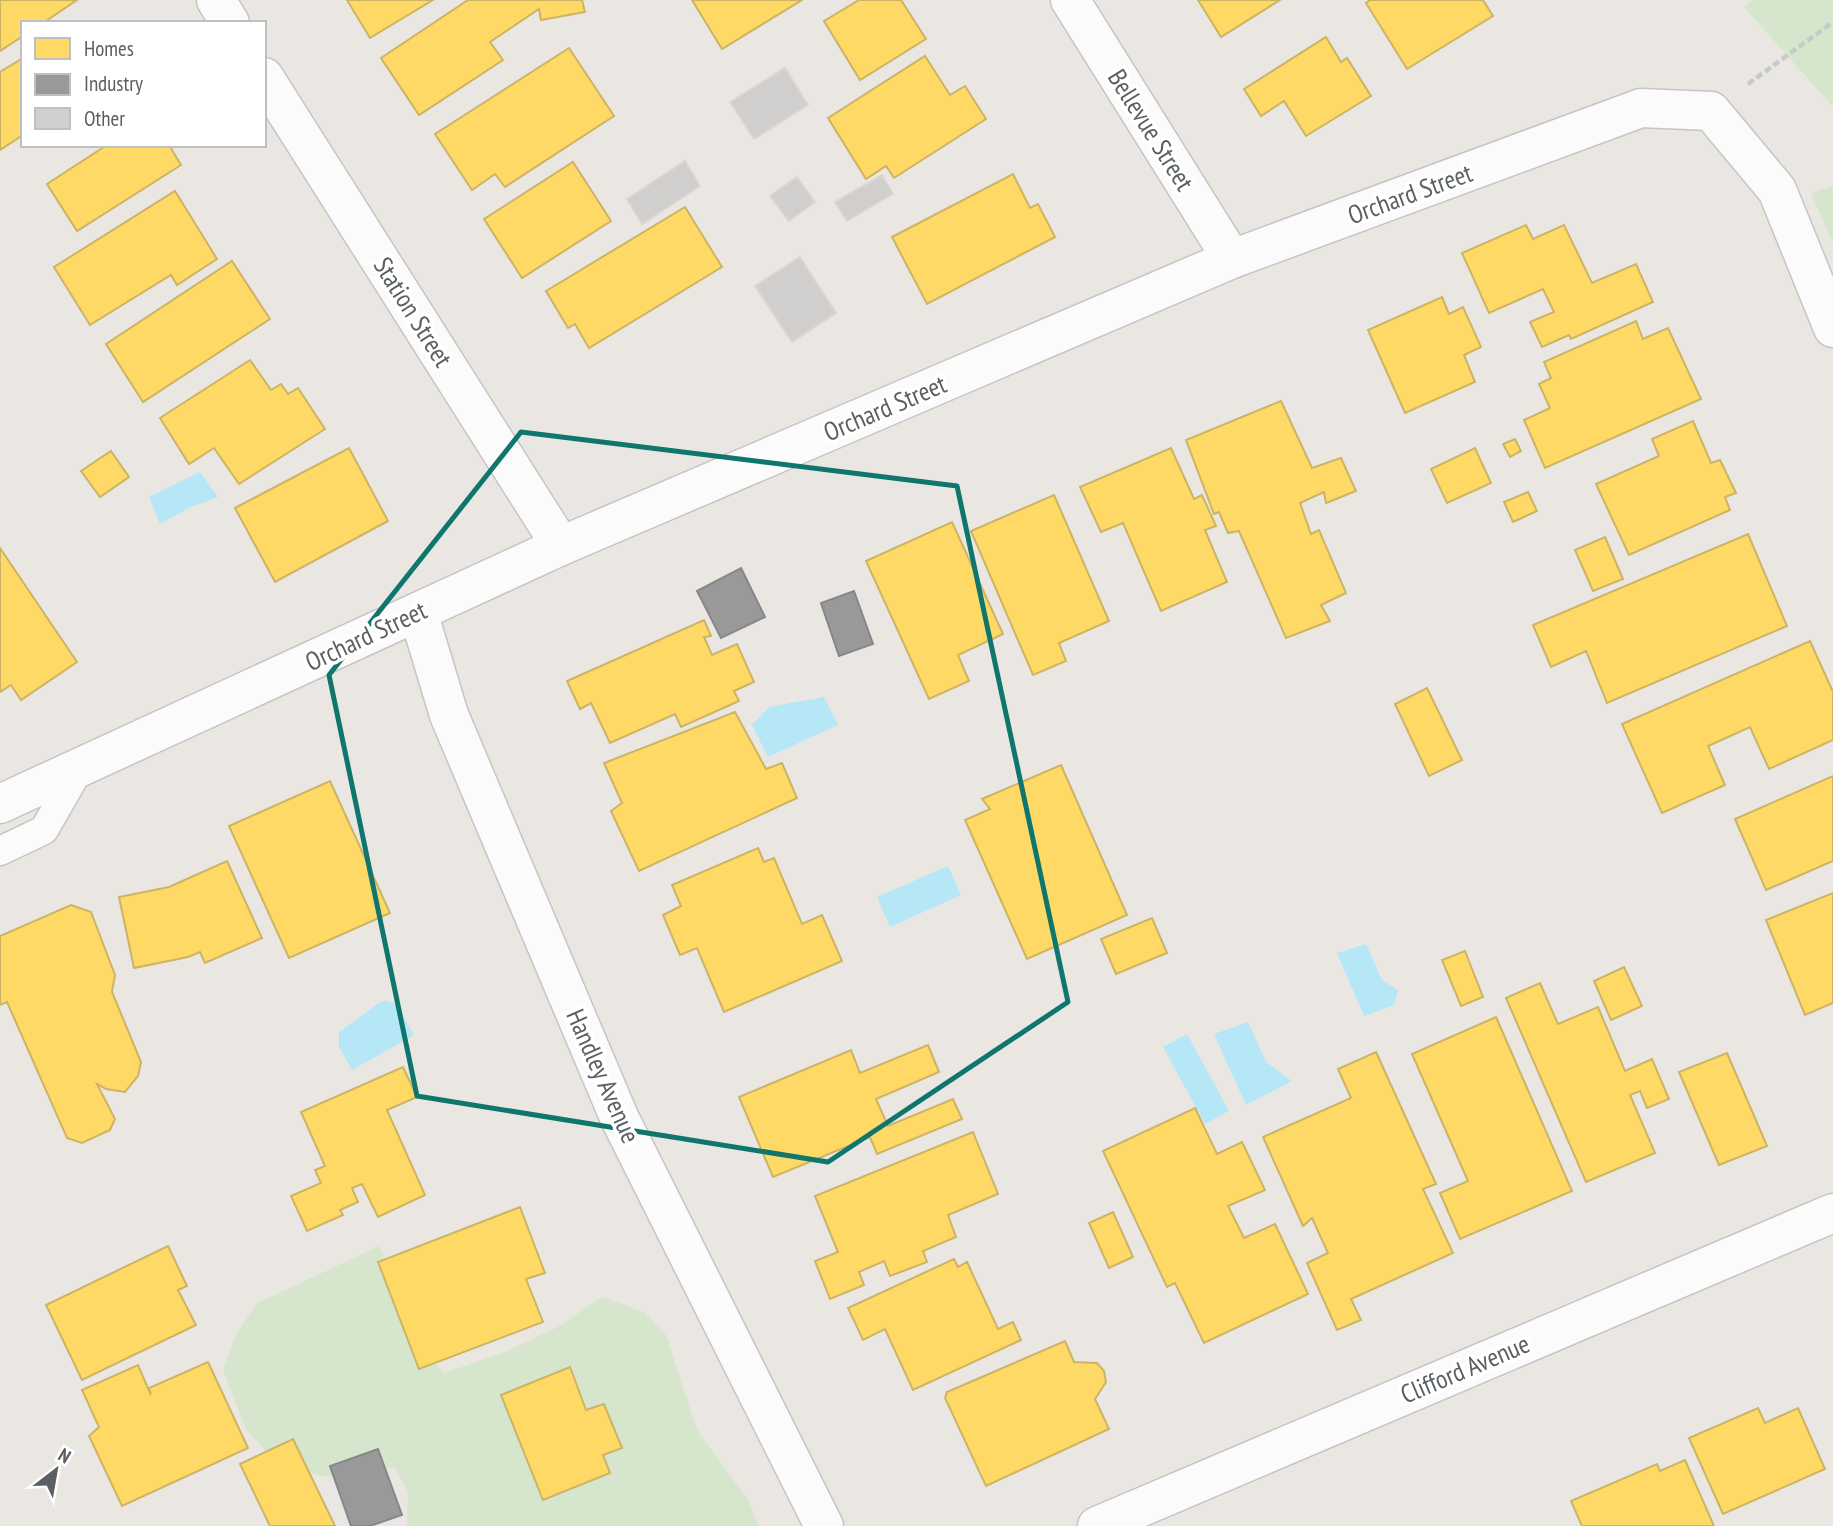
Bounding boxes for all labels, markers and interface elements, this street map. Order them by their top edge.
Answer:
legend [21,21,266,147]
text: Homes [84,35,134,62]
street label: Bellevue Street [1101,63,1202,197]
text: Industry [84,70,143,97]
text: Other [84,105,125,132]
street label: Orchard Street [1343,156,1477,231]
street label: Station Street [367,251,460,373]
street label: Orchard Street [818,367,951,448]
street label: Orchard Street [300,593,432,678]
street label: Handley Avenue [559,1004,648,1148]
street label: Clifford Avenue [1395,1327,1534,1410]
north arrow [21,1435,91,1505]
text: N [54,1442,75,1468]

